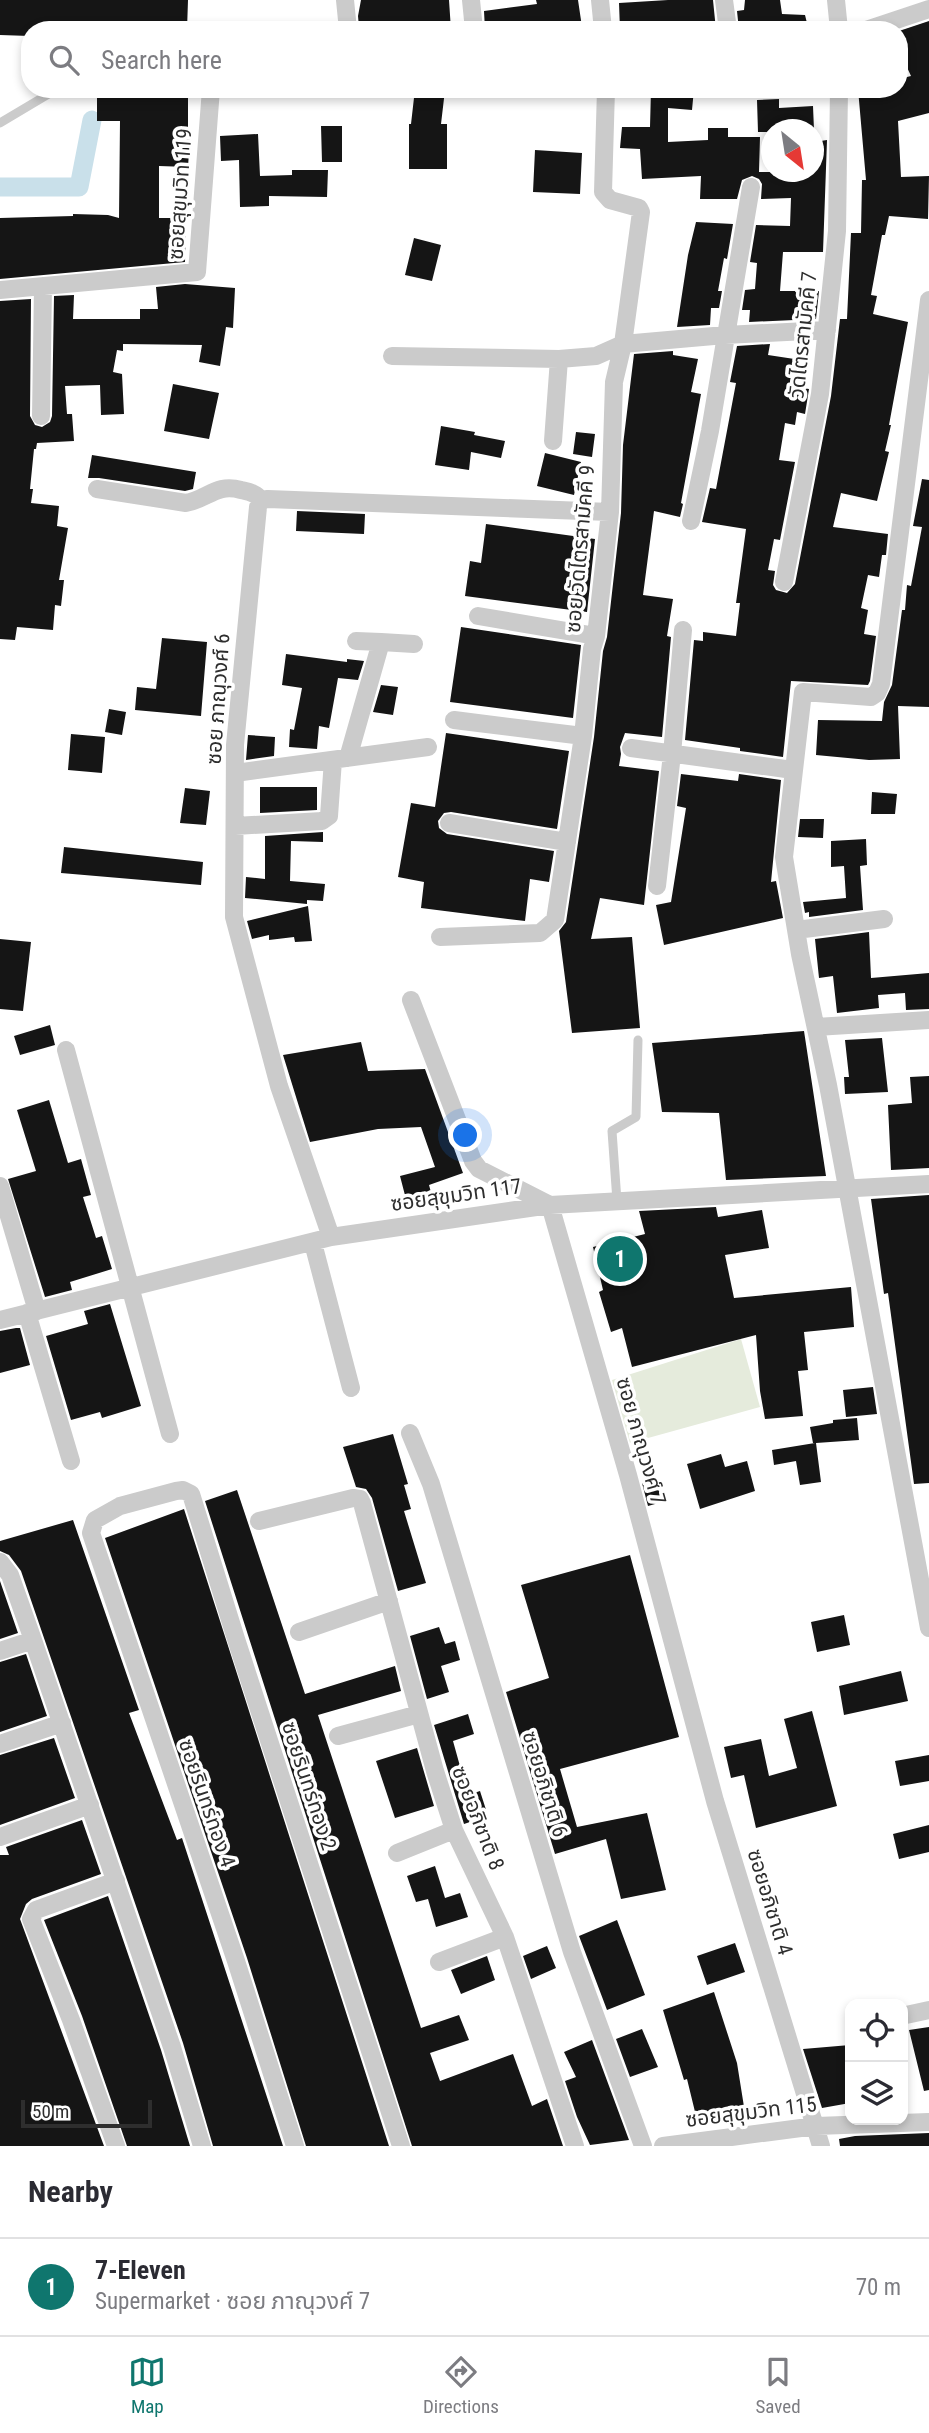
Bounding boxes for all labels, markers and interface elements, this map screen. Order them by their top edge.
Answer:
search box [21,21,908,98]
icon: search [45,41,83,79]
text: Search here [101,45,222,75]
north arrow [761,119,824,182]
street label: ซอยสุขุมวิท 119 [163,128,198,261]
street label: วัดไตรสามัคคี 7 [784,270,822,400]
street label: ซอย วัดไตรสามัคคี 9 [561,464,599,634]
street label: ซอย ภาณุวงศ์ 6 [201,633,236,765]
your location [448,1118,482,1152]
street label: ซอยสุขุมวิท 117 [389,1174,523,1217]
pin: 1 [597,1233,643,1285]
street label: ซอย ภาณุวงศ์ 7 [610,1375,671,1508]
street label: ซอยรินทร์ทอง 2 [277,1719,341,1853]
street label: ซอยอภิชาติ 6 [518,1728,572,1840]
street label: ซอยรินทร์ทอง 4 [174,1736,240,1870]
street label: ซอยอภิชาติ 8 [447,1763,509,1873]
street label: ซอยอภิชาติ 4 [743,1846,797,1958]
map controls [845,1999,908,2125]
button: locate [845,1999,908,2062]
button: layers [845,2062,908,2125]
street label: ซอยสุขุมวิท 115 [684,2092,818,2133]
scale bar [21,2097,152,2129]
text: 50 m [32,2100,69,2123]
text: Nearby [28,2174,113,2209]
text: 7-Eleven [95,2255,186,2285]
text: 1 [45,2274,57,2301]
text: 70 m [856,2274,901,2301]
text: Supermarket · ซอย ภาณุวงศ์ 7 [95,2288,370,2315]
tab: Map [128,2353,166,2418]
tab: Directions [423,2353,499,2418]
tab: Saved [755,2353,801,2418]

